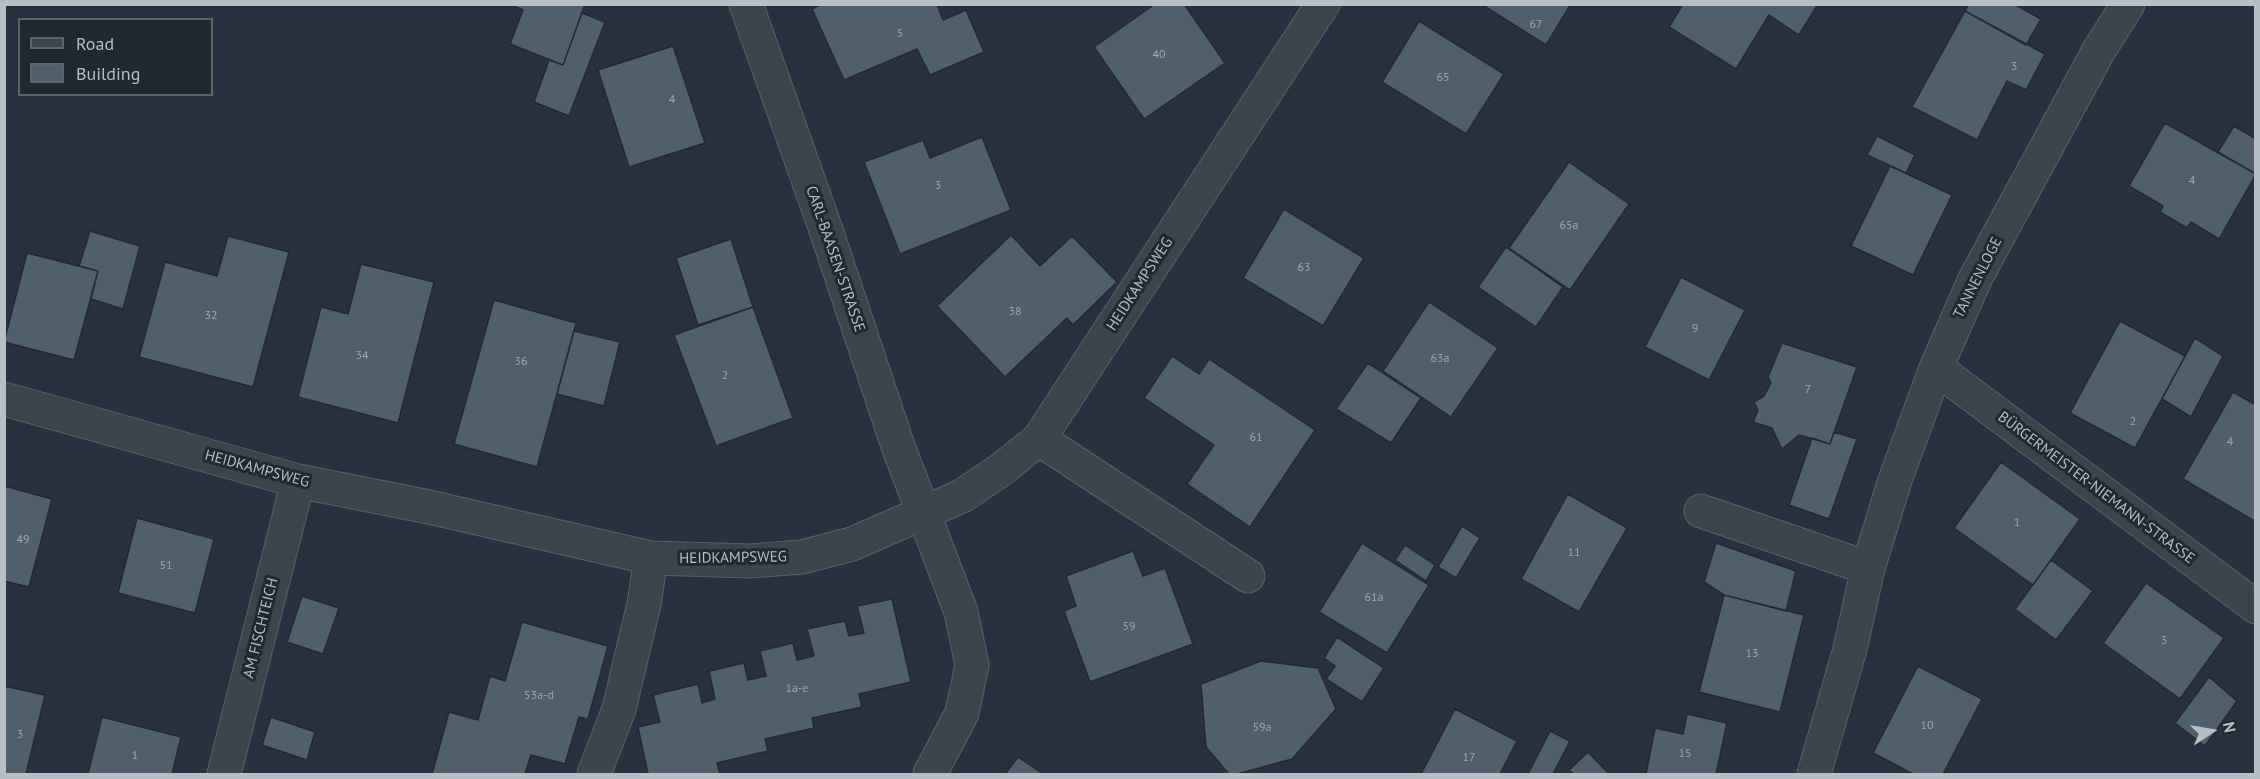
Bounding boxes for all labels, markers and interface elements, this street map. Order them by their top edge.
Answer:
legend [18,18,213,96]
house number: 67 [1529,18,1543,32]
house number: 5 [897,27,903,41]
text: Road [76,32,114,55]
house number: 40 [1152,48,1166,62]
house number: 3 [2011,60,2017,74]
text: Building [76,62,140,85]
house number: 65 [1436,71,1450,85]
house number: 4 [669,93,675,107]
house number: 4 [2189,174,2195,188]
house number: 3 [935,179,941,193]
street label: CARL-BAASEN-STRASSE [802,184,868,334]
house number: 65a [1559,219,1579,233]
street label: HEIDKAMPSWEG [1103,234,1177,334]
street label: TANNENLOGE [1950,234,2006,322]
house number: 63 [1297,261,1311,275]
house number: 38 [1008,305,1022,319]
house number: 32 [204,309,218,323]
house number: 9 [1692,322,1698,336]
house number: 34 [355,349,369,363]
house number: 63a [1430,352,1450,366]
house number: 36 [514,355,528,369]
house number: 2 [722,369,728,383]
house number: 7 [1805,383,1811,397]
street label: BÜRGERMEISTER-NIEMANN-STRASSE [1994,408,2198,568]
house number: 2 [2130,415,2136,429]
house number: 61 [1249,431,1263,445]
house number: 4 [2227,435,2233,449]
street label: HEIDKAMPSWEG [203,446,311,492]
house number: 1 [2014,516,2020,530]
house number: 49 [16,533,30,547]
house number: 11 [1567,546,1581,560]
street label: HEIDKAMPSWEG [679,548,787,568]
house number: 51 [159,559,173,573]
street label: AM FISCHTEICH [240,576,282,680]
house number: 61a [1364,591,1384,605]
house number: 59 [1122,620,1136,634]
house number: 3 [2161,634,2167,648]
house number: 13 [1745,647,1759,661]
house number: 1a-e [786,682,808,696]
house number: 53a-d [524,689,554,703]
north arrow [2182,701,2242,761]
house number: 10 [1920,719,1934,733]
text: N [2219,720,2240,734]
house number: 59a [1252,721,1272,735]
house number: 3 [17,728,23,742]
house number: 15 [1678,747,1692,761]
house number: 1 [132,749,138,763]
house number: 17 [1462,751,1476,765]

